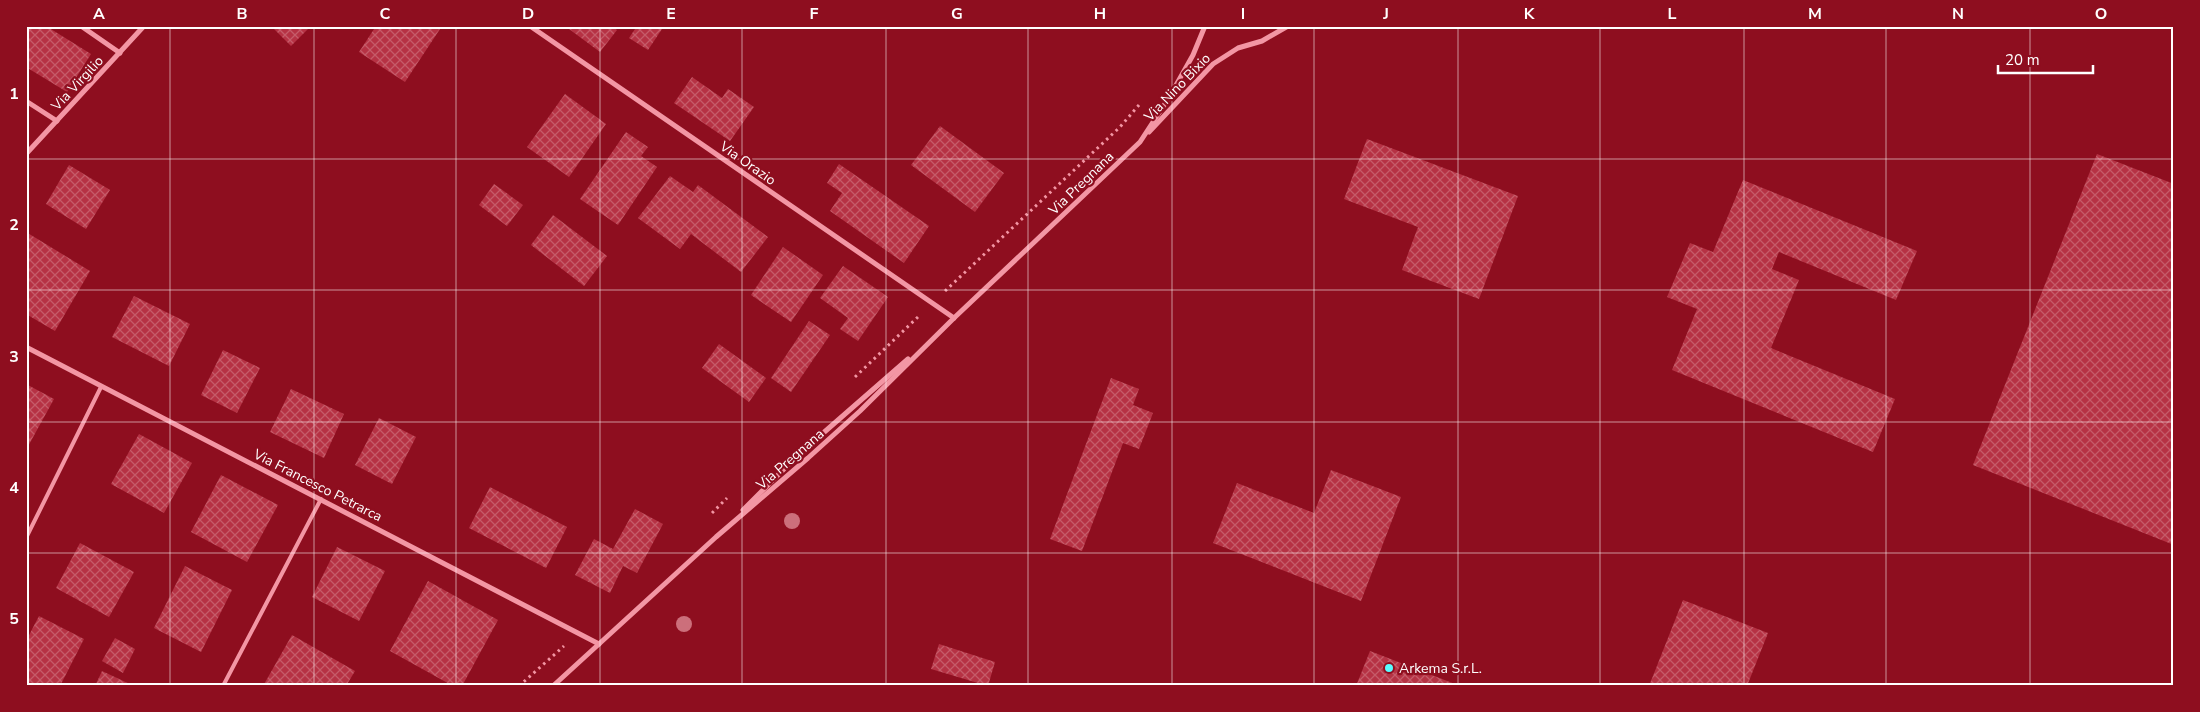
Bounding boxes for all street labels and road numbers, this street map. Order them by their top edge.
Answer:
street label: Via Nino Bixio [1139,49,1215,126]
street label: Via Virgilio [46,52,108,116]
street label: Via Orazio [715,137,780,190]
street label: Via Pregnana [1044,147,1118,220]
street label: Via Pregnana [752,425,828,495]
street label: Via Francesco Petrarca [249,444,385,526]

